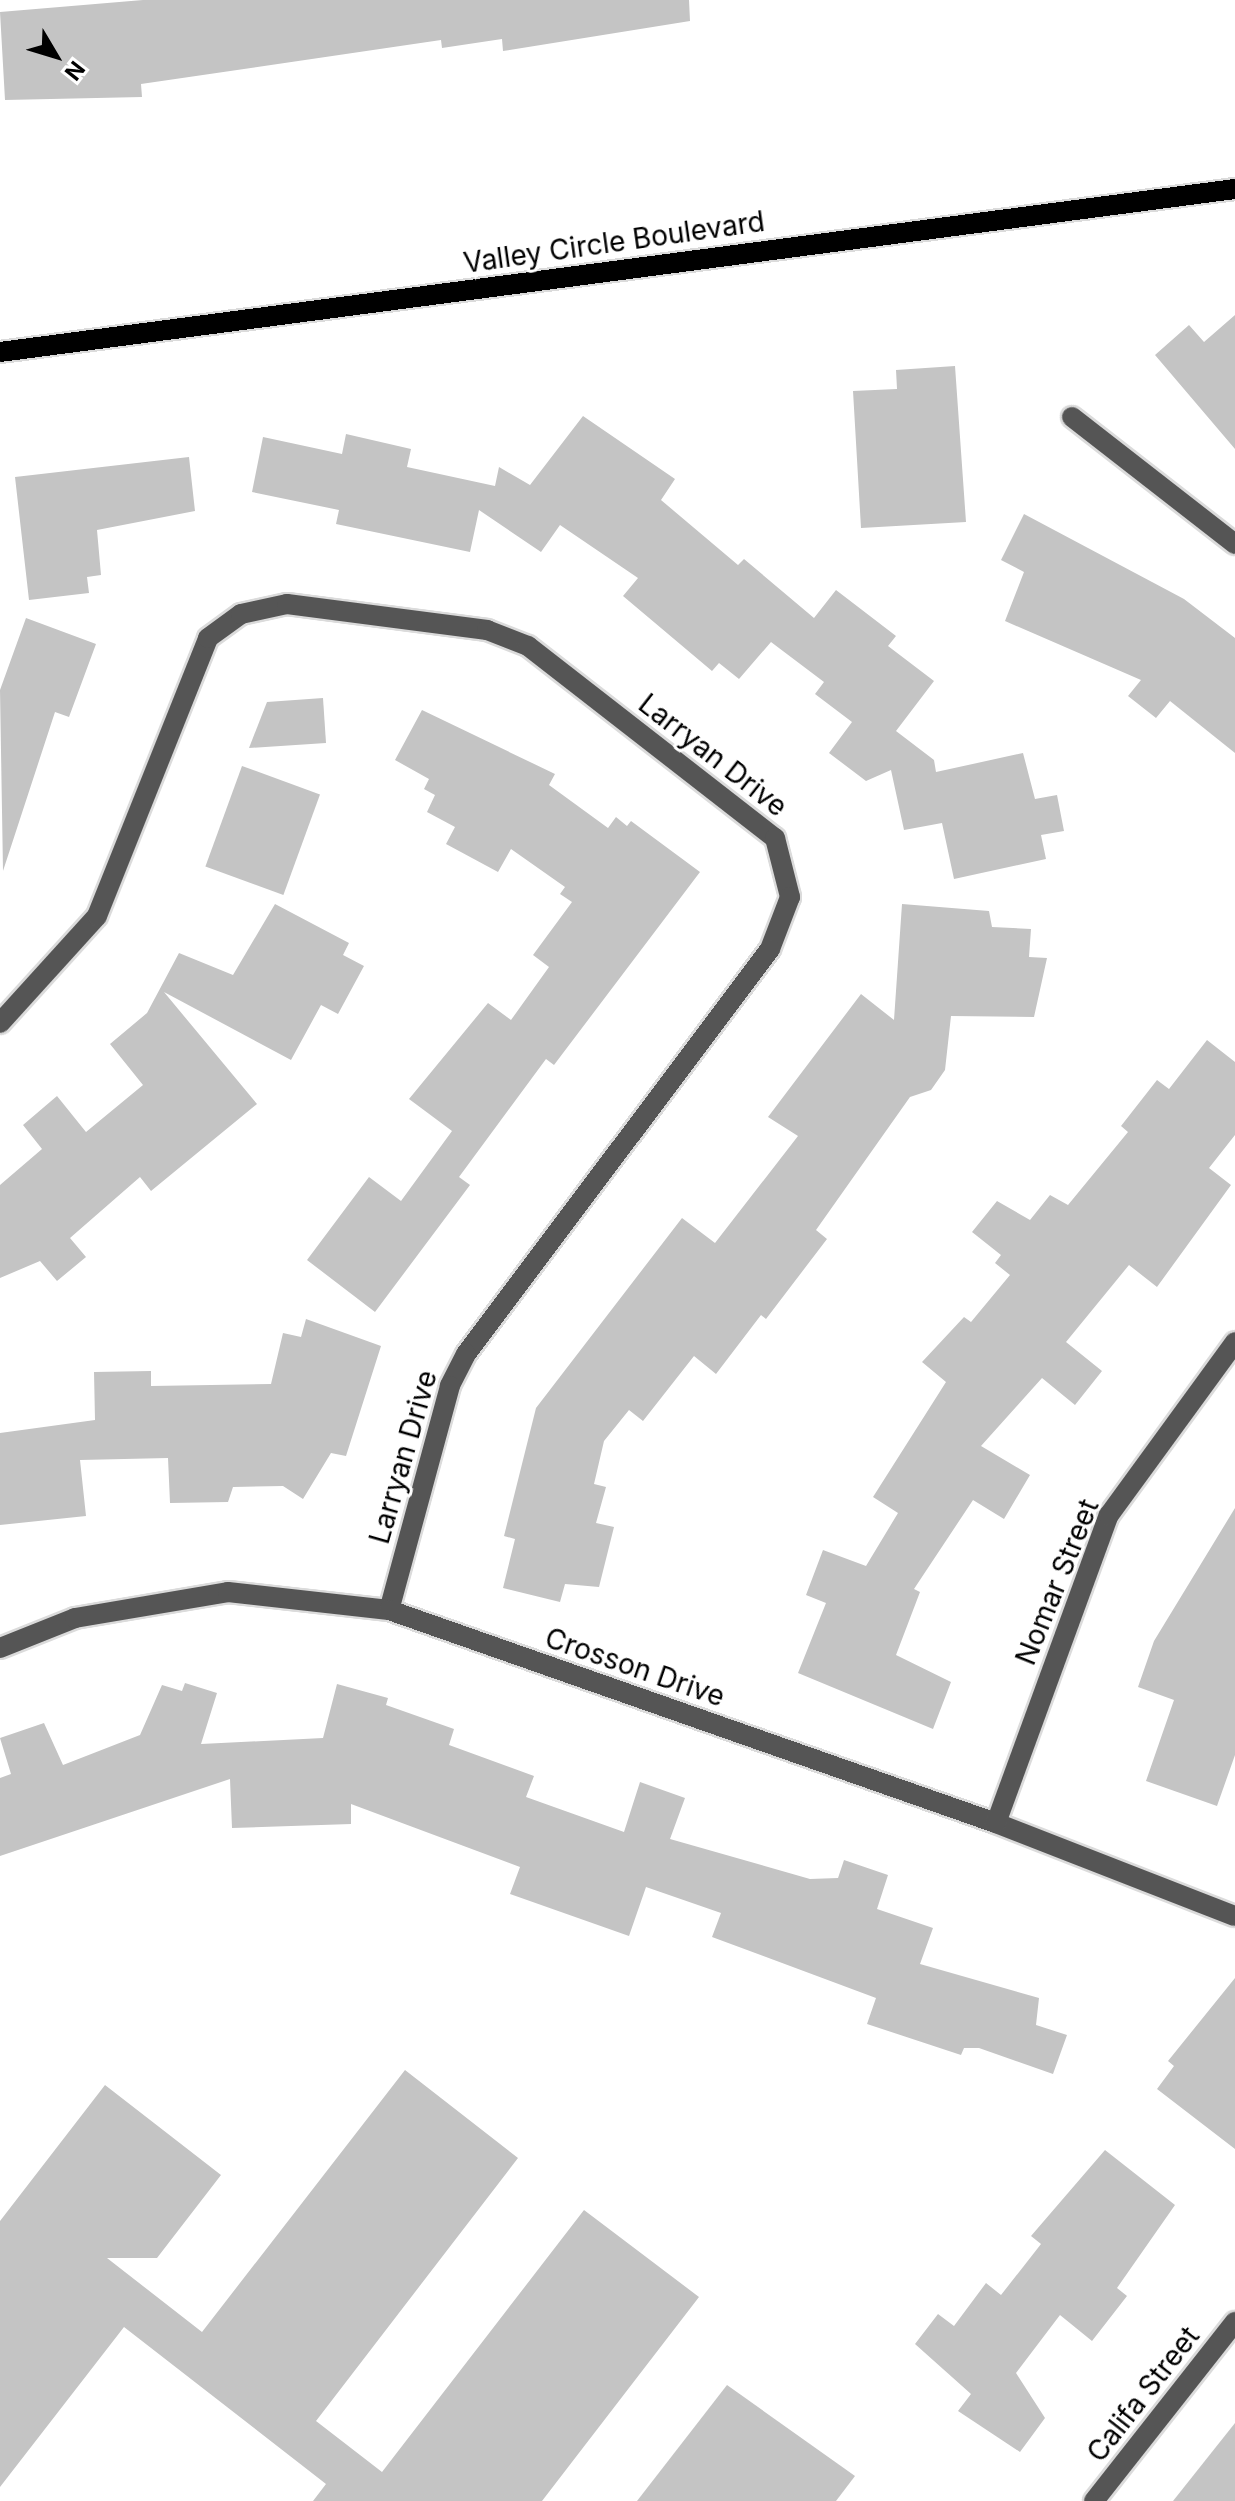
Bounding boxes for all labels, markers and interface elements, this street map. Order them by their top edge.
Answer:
north arrow [16,16,96,96]
text: N [60,56,90,85]
street label: Valley Circle Boulevard [461,204,767,280]
street label: Larryan Drive [632,687,794,823]
street label: Larryan Drive [362,1366,444,1548]
street label: Nomar Street [1009,1494,1105,1670]
street label: Crosson Drive [541,1621,729,1713]
street label: Califa Street [1080,2320,1206,2468]

